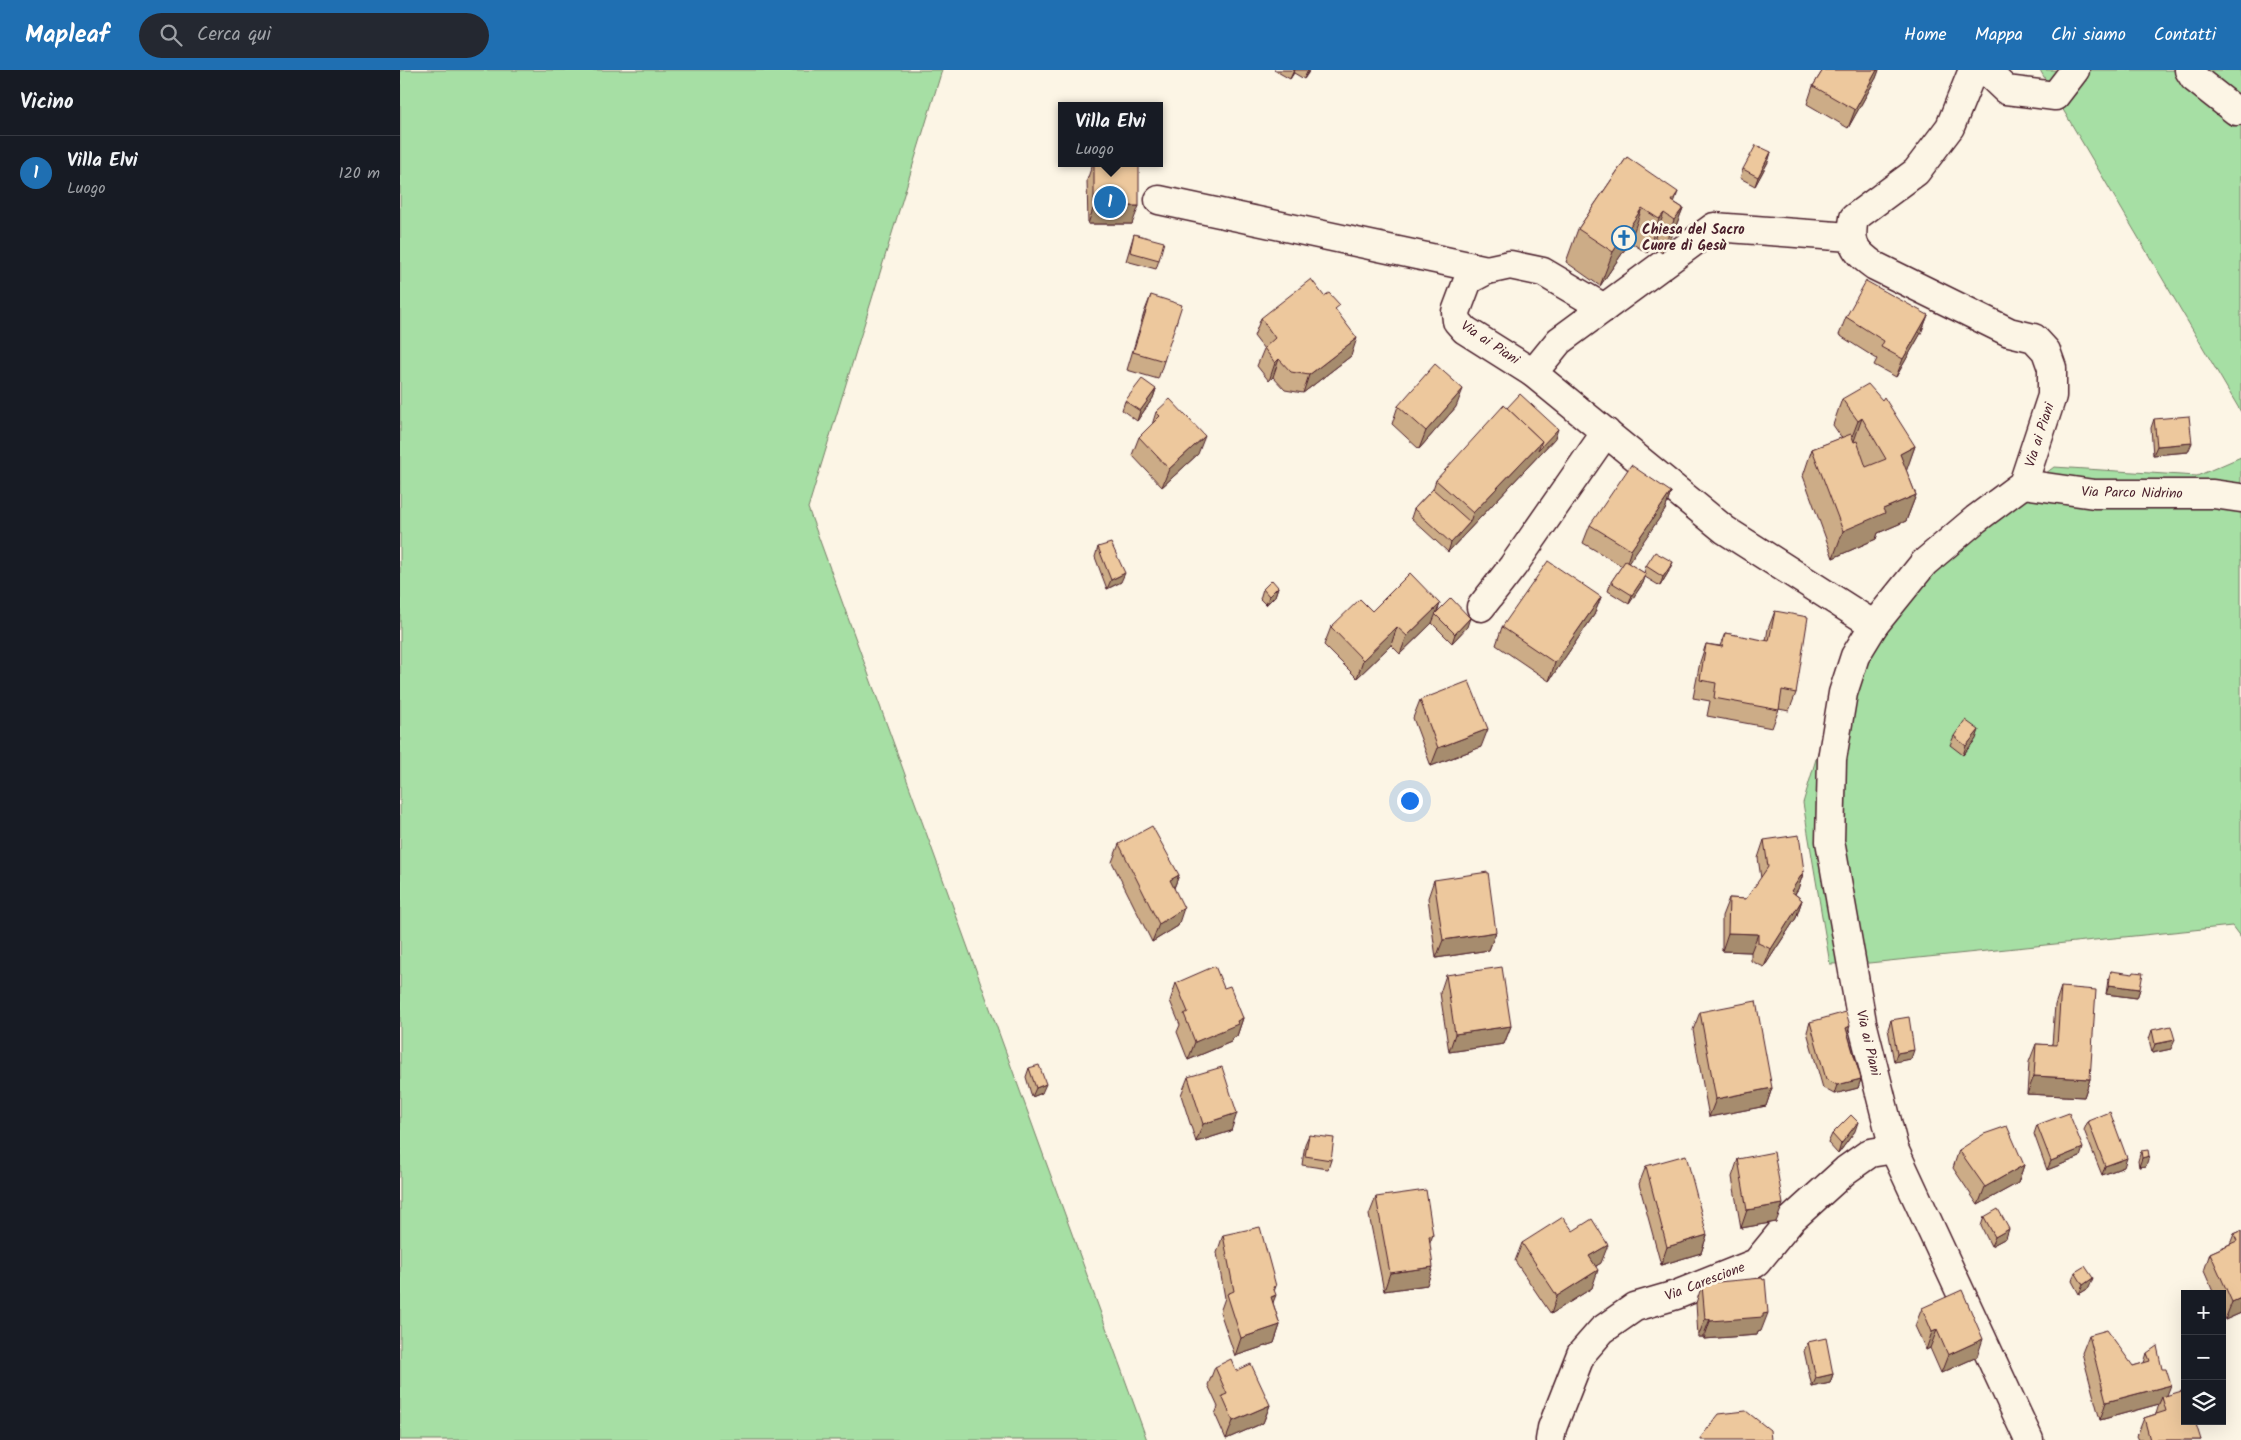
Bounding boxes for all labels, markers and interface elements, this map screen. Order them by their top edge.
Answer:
search box [139,13,489,58]
text: Mapleaf [25,16,109,55]
text: Cerca qui [197,20,271,50]
icon: search [157,21,185,49]
text: Home [1904,21,1947,50]
text: Mappa [1975,21,2023,50]
text: Chi siamo [2051,21,2126,50]
text: Contatti [2154,21,2216,50]
text: Vicino [20,86,74,119]
popup [1058,102,1163,167]
text: Villa Elvi [1075,107,1146,137]
text: Luogo [1075,137,1114,162]
text: Villa Elvi [67,146,138,176]
text: 1 [34,161,38,186]
text: 120 m [339,161,380,186]
text: Luogo [67,176,106,201]
pin: 1 [1094,183,1126,221]
place label: Chiesa del Sacro Cuore di Gesù [1642,219,1745,257]
church icon: Chiesa del Sacro Cuore di Gesù [1611,225,1637,251]
street label: Via ai Piani [1456,315,1524,371]
street label: Via ai Piani [2019,399,2061,470]
street label: Via Parco Nidrino [2081,481,2183,505]
your location [1397,788,1423,814]
street label: Via ai Piani [1850,1008,1886,1079]
street label: Via Carescione [1662,1256,1749,1307]
map controls [2181,1290,2226,1425]
button: + [2181,1290,2226,1335]
button: − [2181,1335,2226,1380]
button: layers [2181,1380,2226,1425]

